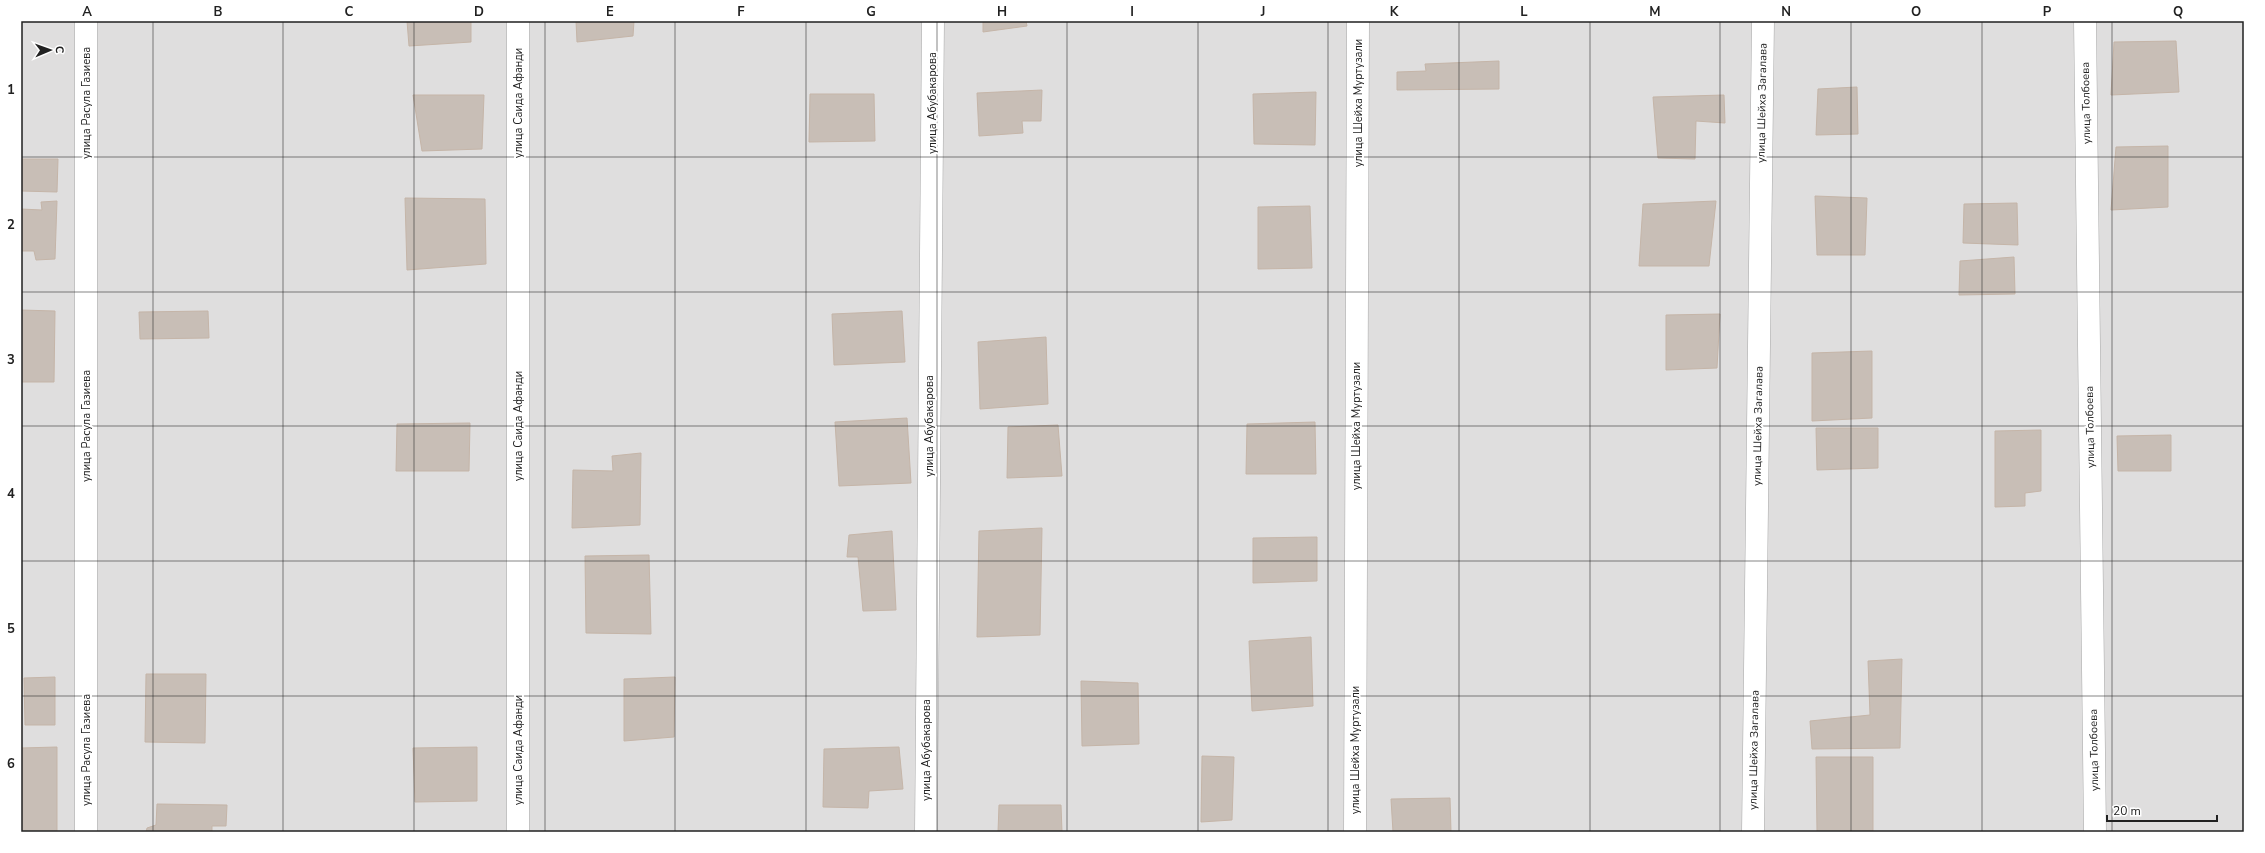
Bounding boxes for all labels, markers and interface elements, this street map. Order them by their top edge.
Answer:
text: A [82,3,92,21]
text: B [214,3,223,21]
text: C [345,3,354,21]
text: D [474,3,484,21]
text: E [606,3,614,21]
text: F [737,3,745,21]
text: G [866,3,876,21]
text: H [997,3,1007,21]
text: I [1130,3,1134,21]
text: J [1260,3,1265,21]
text: K [1390,3,1399,21]
text: L [1520,3,1528,21]
text: M [1649,3,1661,21]
text: N [1781,3,1791,21]
text: O [1911,3,1921,21]
text: P [2043,3,2052,21]
text: Q [2173,3,2183,21]
north arrow [30,30,70,70]
street label: улица Шейха Муртузали [1351,39,1366,167]
street label: улица Шейха Загалава [1753,43,1771,163]
text: С [52,46,67,54]
street label: улица Расула Газиева [79,47,94,159]
street label: улица Саида Афанди [511,48,526,158]
street label: улица Абубакарова [925,52,940,154]
street label: улица Толбоева [2078,62,2094,144]
text: 1 [7,81,15,99]
text: 2 [7,216,15,234]
text: 3 [7,351,15,369]
street label: улица Шейха Муртузали [1349,362,1364,490]
street label: улица Шейха Загалава [1749,366,1767,486]
street label: улица Расула Газиева [79,370,94,482]
street label: улица Саида Афанди [511,371,526,481]
street label: улица Абубакарова [922,375,937,477]
street label: улица Толбоева [2082,386,2098,468]
text: 4 [7,485,15,503]
text: 5 [7,620,15,638]
street label: улица Шейха Муртузали [1348,686,1363,814]
street label: улица Шейха Загалава [1745,690,1763,810]
street label: улица Расула Газиева [79,694,94,806]
street label: улица Саида Афанди [511,695,526,805]
street label: улица Абубакарова [919,699,934,801]
street label: улица Толбоева [2086,709,2102,791]
text: 6 [7,755,15,773]
scale bar [2107,797,2217,823]
text: 20 m [2113,803,2141,819]

